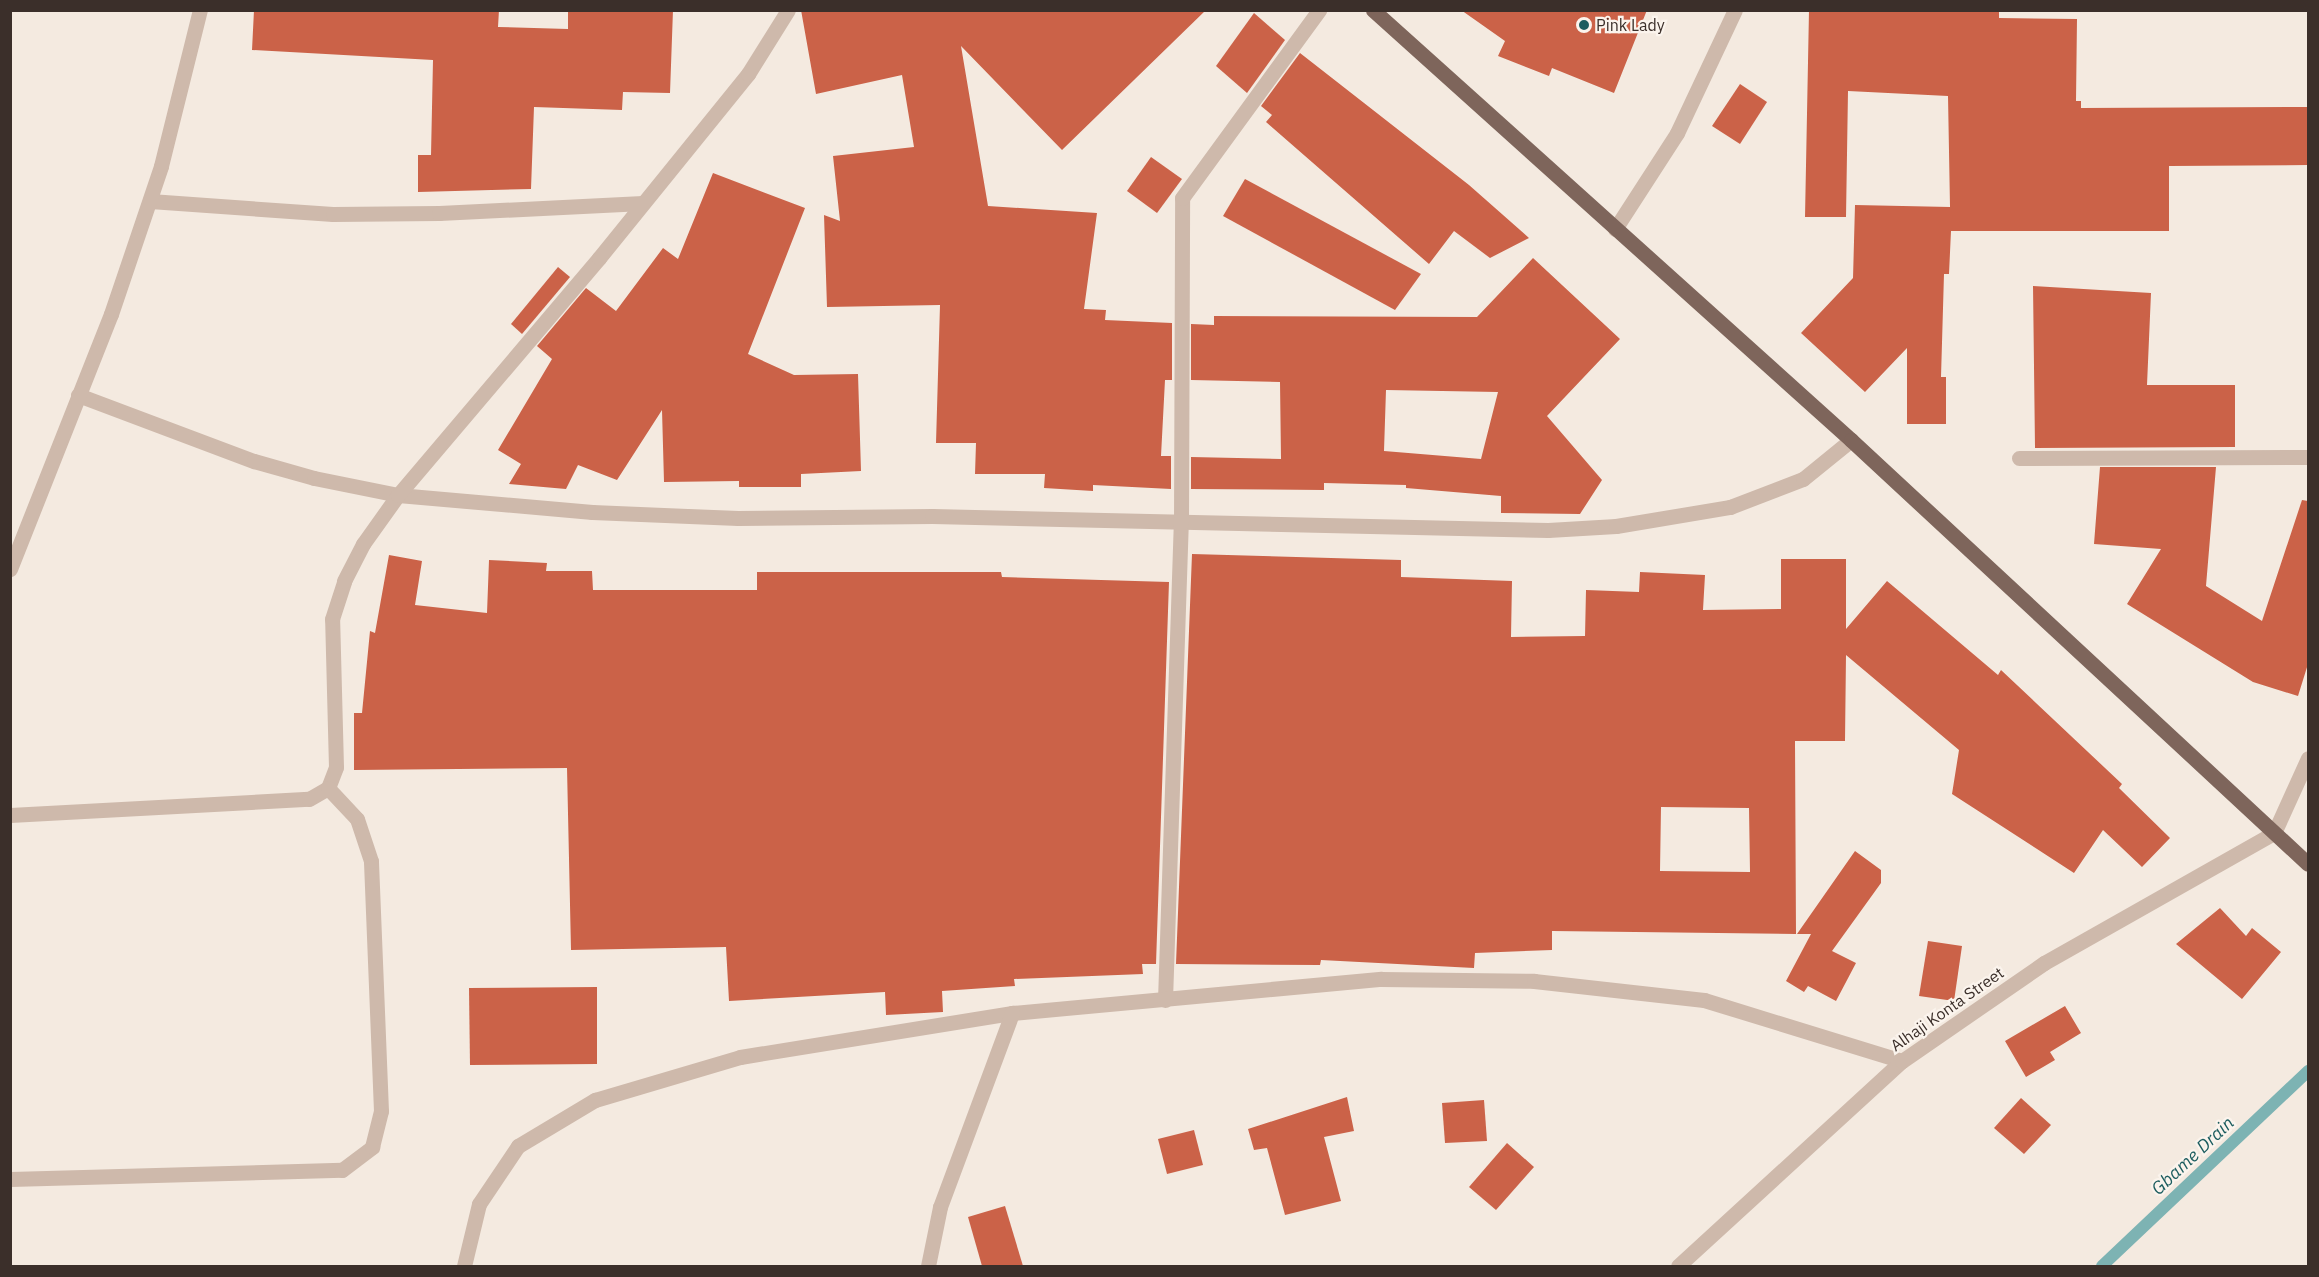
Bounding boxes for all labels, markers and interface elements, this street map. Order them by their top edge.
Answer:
place label: Pink Lady [1596,15,1665,35]
marker: Pink Lady [1577,18,1591,32]
street label: Alhaji Konta Street [1887,963,2007,1055]
water label: Gbame Drain [2147,1112,2239,1200]

